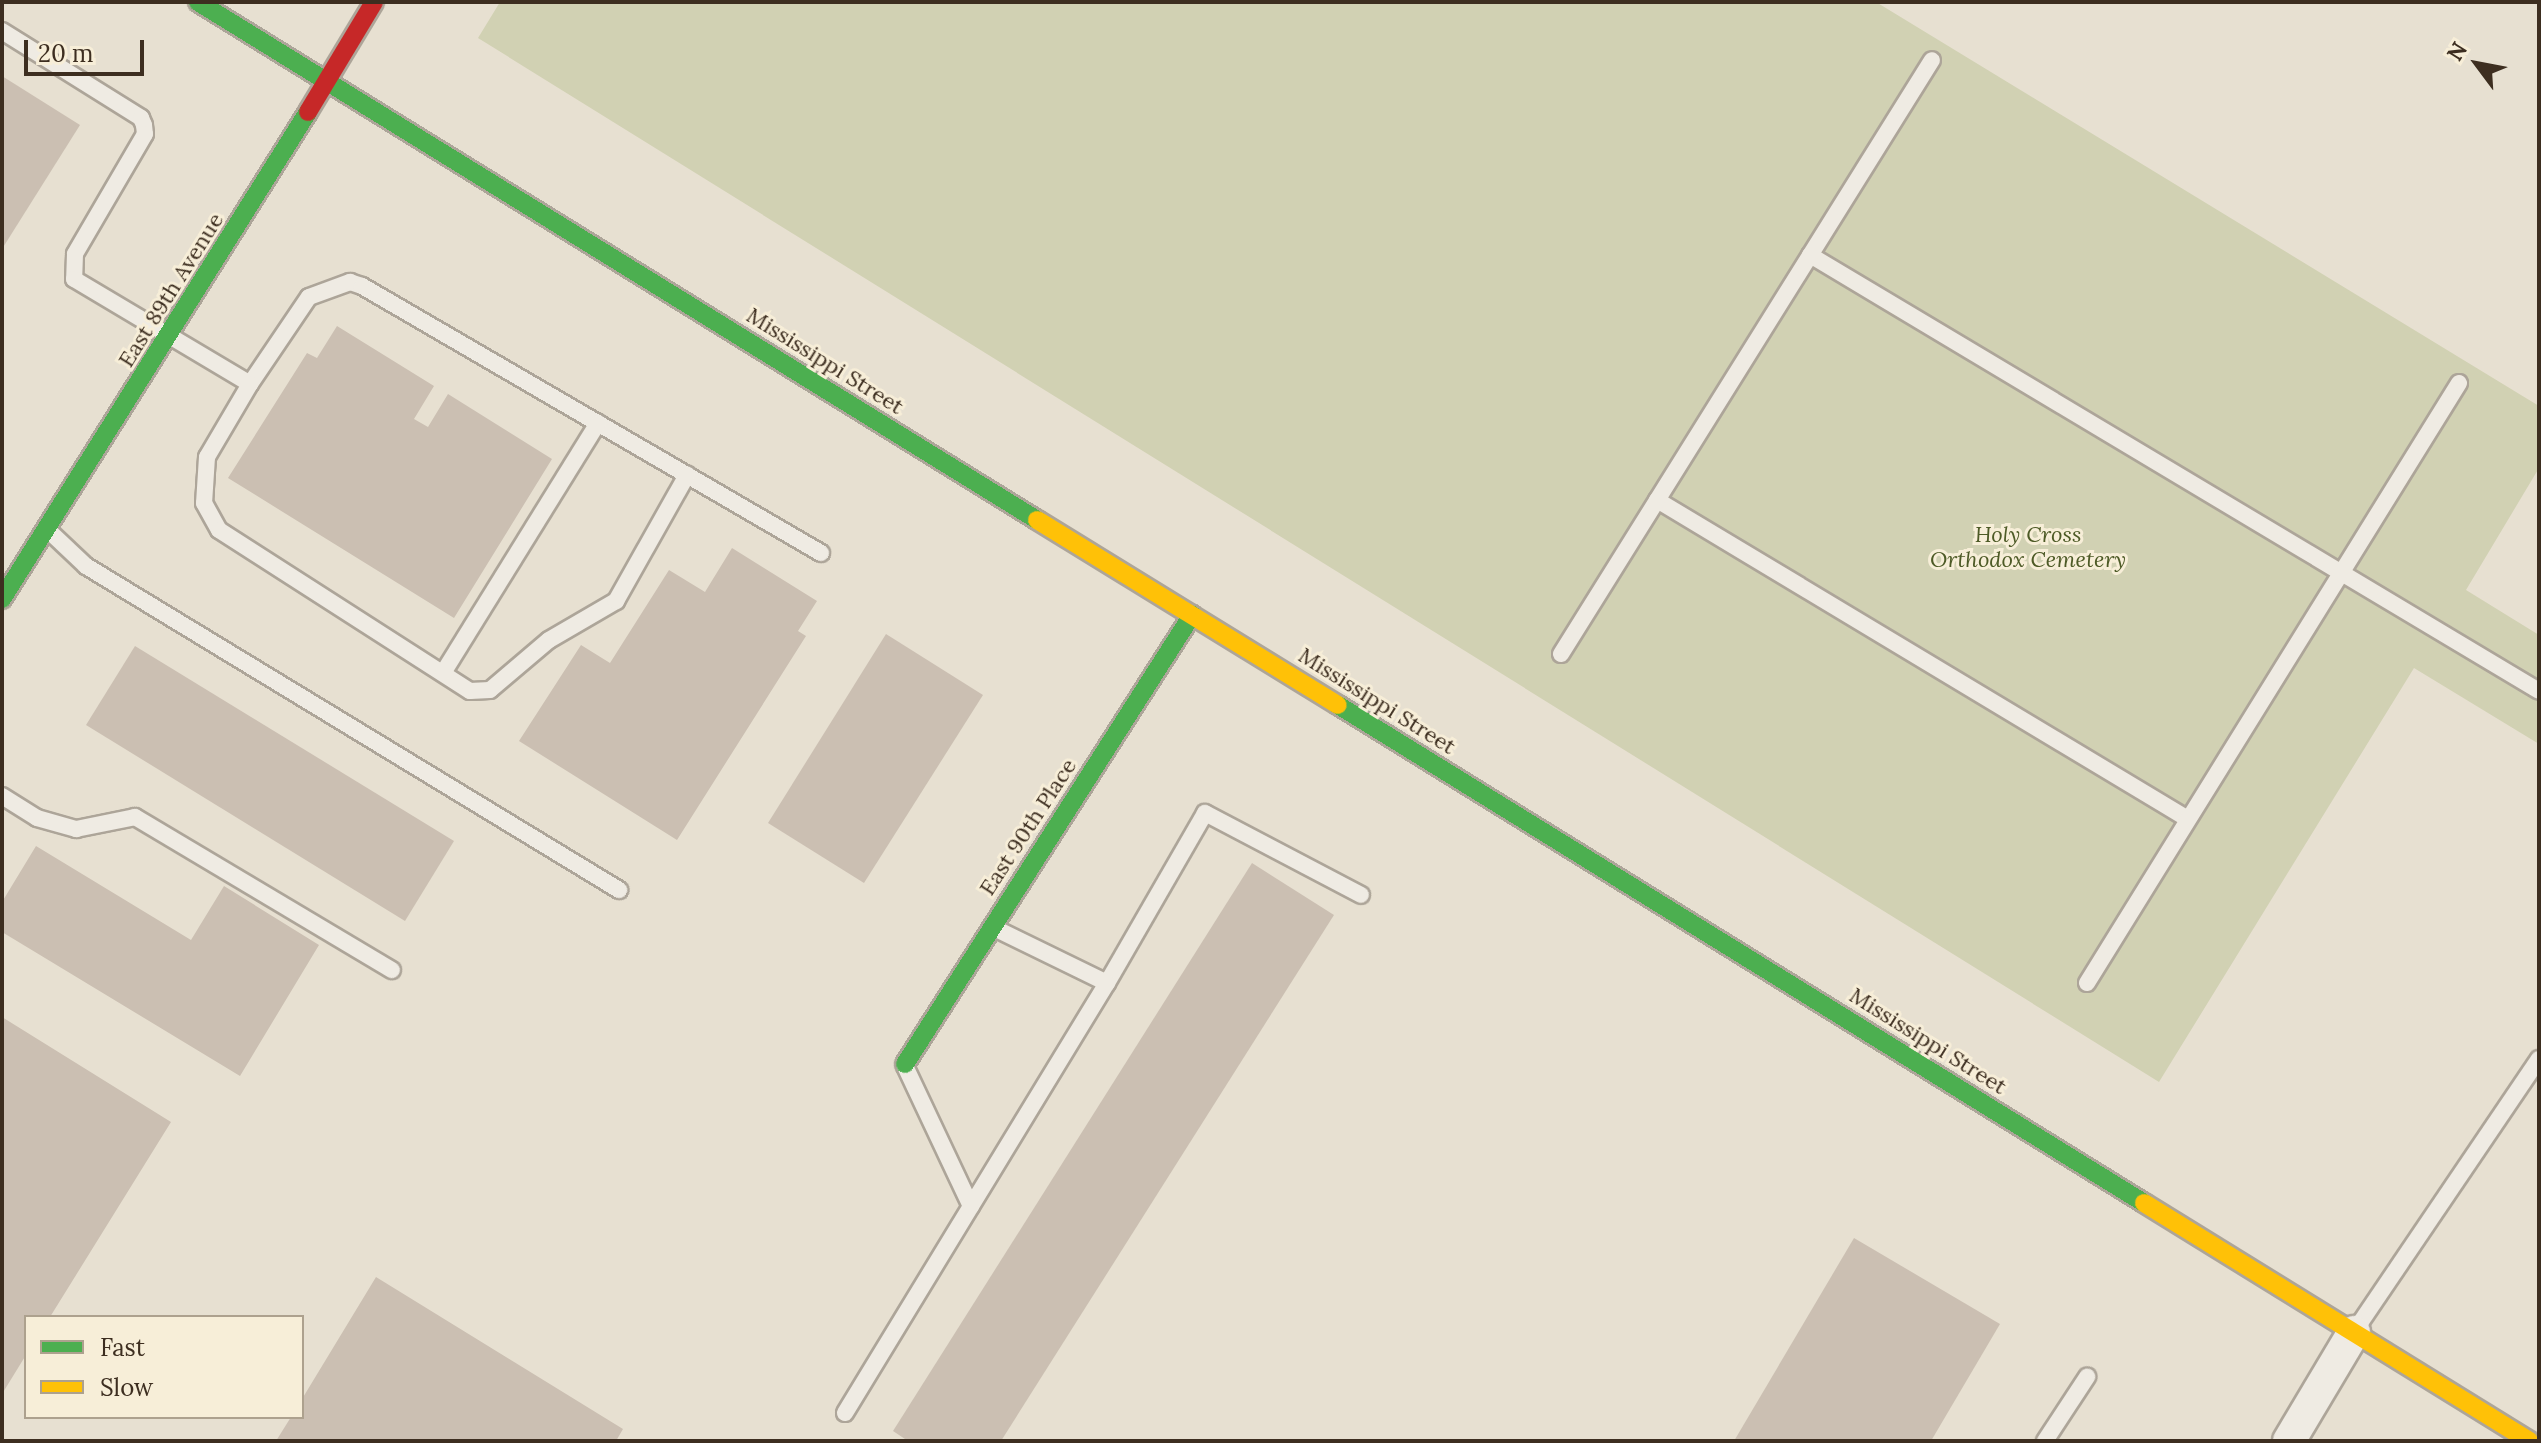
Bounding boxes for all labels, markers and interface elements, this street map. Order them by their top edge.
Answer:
scale bar [28,24,148,74]
north arrow [2437,24,2517,104]
text: N [2440,37,2473,66]
text: 20 m [38,38,94,69]
street label: East 89th Avenue [113,208,229,372]
street label: Mississippi Street [742,302,908,420]
park label: Holy Cross Orthodox Cemetery [1930,521,2126,572]
street label: Mississippi Street [1294,642,1460,760]
street label: East 90th Place [974,754,1082,900]
street label: Mississippi Street [1845,982,2011,1100]
legend [24,1315,304,1419]
text: Fast [100,1332,145,1363]
text: Slow [100,1372,153,1403]

